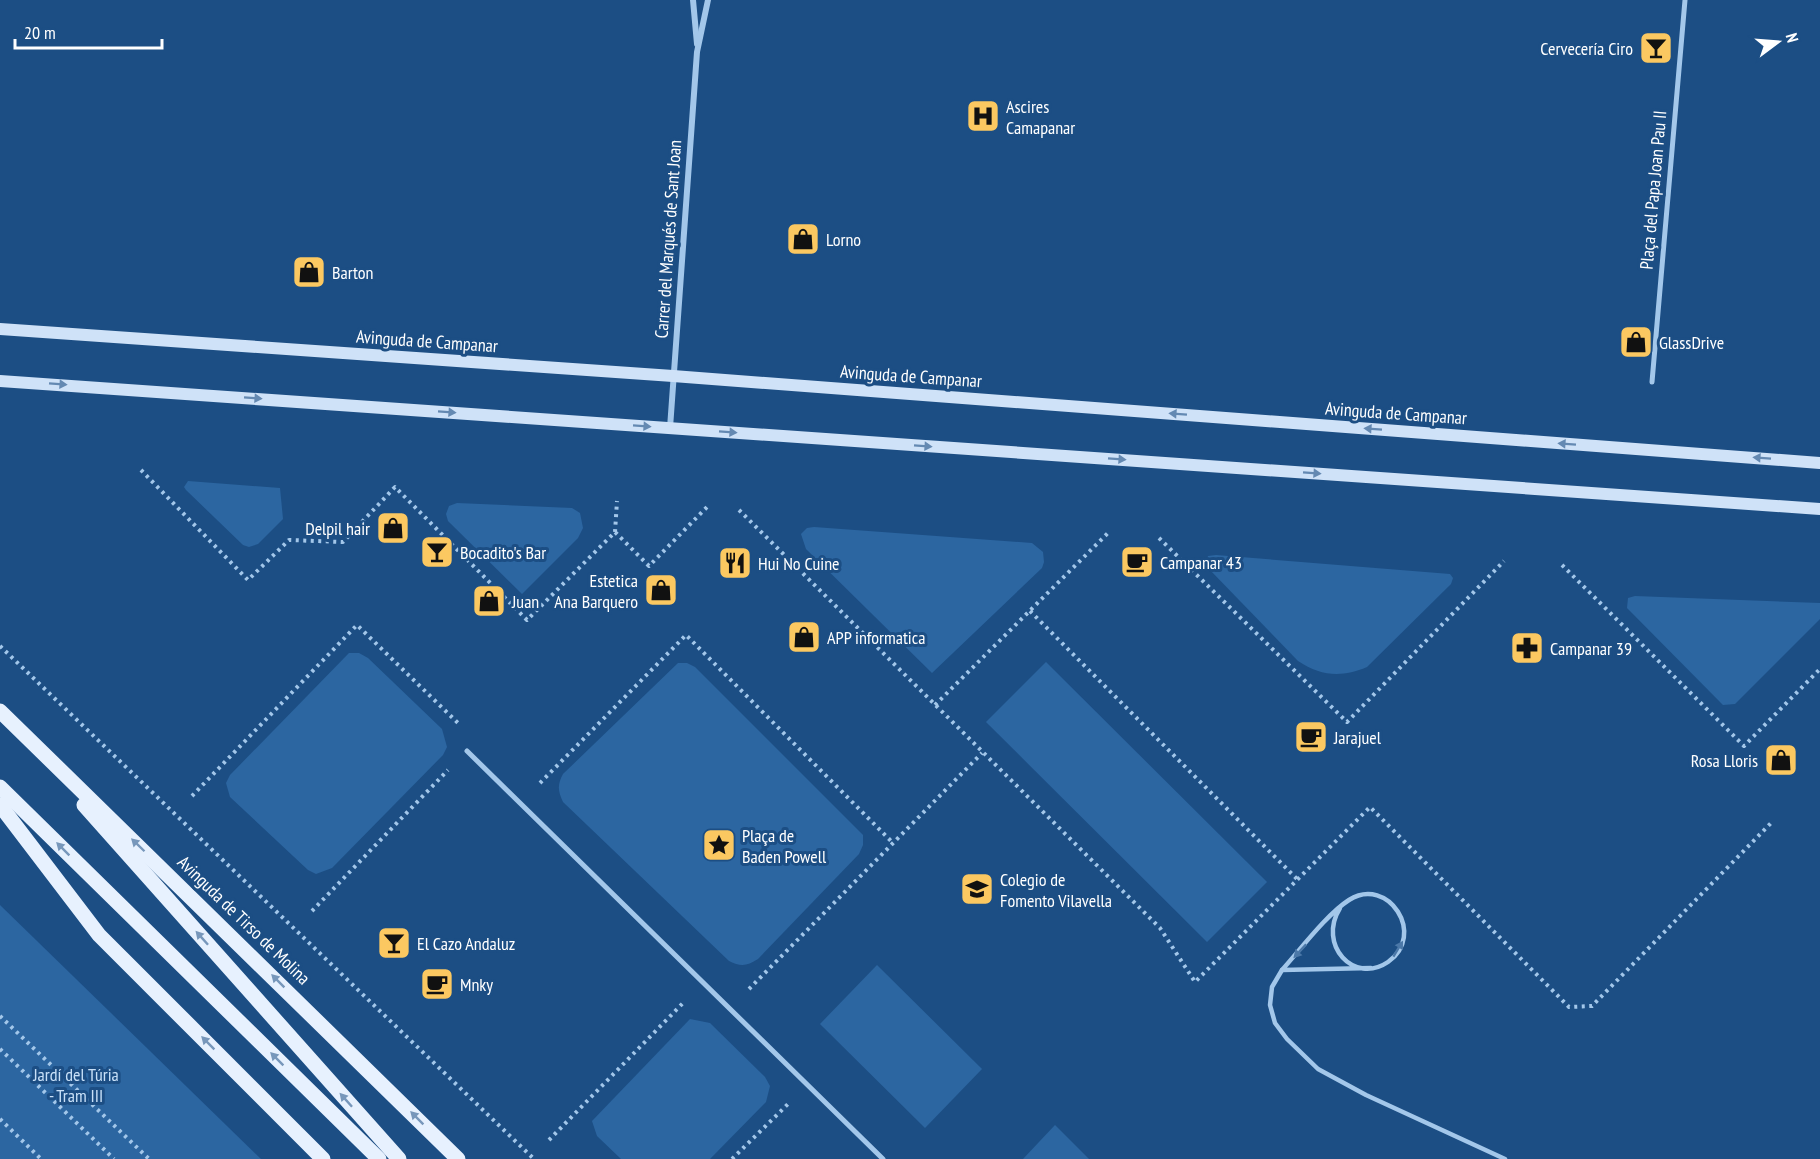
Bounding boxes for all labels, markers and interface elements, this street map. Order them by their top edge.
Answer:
scale bar [15,12,162,50]
north arrow [1748,12,1808,72]
text: 20 m [24,21,56,44]
bar icon: Cervecería Ciro [1638,30,1674,66]
text: N [1782,31,1803,45]
place label: Cervecería Ciro [1540,37,1633,60]
place label: Ascires Camapanar [1006,95,1075,139]
hospital icon: Ascires Camapanar [965,98,1001,134]
street label: Plaça del Papa Joan Pau II [1635,109,1671,271]
street label: Carrer del Marqués de Sant Joan [650,139,686,339]
shop icon: Lorno [785,221,821,257]
place label: Lorno [826,228,861,251]
shop icon: Barton [291,254,327,290]
place label: Barton [332,261,374,284]
shop icon: GlassDrive [1618,324,1654,360]
street label: Avinguda de Campanar [355,325,499,357]
place label: GlassDrive [1659,331,1724,354]
street label: Avinguda de Campanar [839,360,983,392]
one-way arrow [49,379,68,389]
one-way arrow [243,393,262,403]
street label: Avinguda de Campanar [1324,397,1468,429]
one-way arrow [438,407,457,417]
one-way arrow [1169,409,1188,419]
one-way arrow [632,421,651,431]
one-way arrow [1363,424,1382,434]
one-way arrow [719,427,738,437]
one-way arrow [1558,439,1577,448]
one-way arrow [913,441,932,450]
one-way arrow [1752,453,1771,463]
one-way arrow [1108,454,1127,464]
one-way arrow [1302,468,1321,477]
shop icon: Delpil hair [375,510,411,546]
place label: Delpil hair [305,517,370,540]
bar icon: Bocadito's Bar [419,534,455,570]
place label: Bocadito's Bar [460,541,546,564]
cafe icon: Campanar 43 [1119,544,1155,580]
restaurant icon: Hui No Cuine [717,545,753,581]
place label: Campanar 43 [1160,551,1242,574]
place label: Hui No Cuine [758,552,840,575]
place label: Estetica Ana Barquero [554,569,638,613]
shop icon: Estetica Ana Barquero [643,572,679,608]
shop icon: Juan [471,583,507,619]
place label: Juan [511,590,539,613]
shop icon: APP informatica [786,619,822,655]
place label: APP informatica [827,626,925,649]
pharmacy icon: Campanar 39 [1509,630,1545,666]
place label: Campanar 39 [1550,637,1632,660]
cafe icon: Jarajuel [1293,719,1329,755]
place label: Jarajuel [1333,726,1382,749]
shop icon: Rosa Lloris [1763,742,1799,778]
place label: Rosa Lloris [1691,749,1758,772]
place label: Plaça de Baden Powell [742,824,827,868]
place icon: Plaça de Baden Powell [701,827,737,863]
one-way arrow [131,838,146,852]
one-way arrow [57,842,71,856]
street label: Avinguda de Tirso de Molina [173,851,315,989]
place label: Colegio de Fomento Vilavella [1000,868,1112,912]
school or university icon: Colegio de Fomento Vilavella [959,871,995,907]
bar icon: El Cazo Andaluz [376,925,412,961]
one-way arrow [196,931,209,946]
place label: El Cazo Andaluz [417,932,515,955]
one-way arrow [1393,941,1404,958]
one-way arrow [1294,943,1307,958]
cafe icon: Mnky [419,966,455,1002]
place label: Mnky [460,973,493,996]
one-way arrow [271,975,285,989]
one-way arrow [201,1037,215,1051]
one-way arrow [270,1052,285,1066]
park label: Jardí del Túria - Tram III [32,1063,119,1107]
one-way arrow [339,1092,353,1107]
one-way arrow [409,1111,424,1125]

